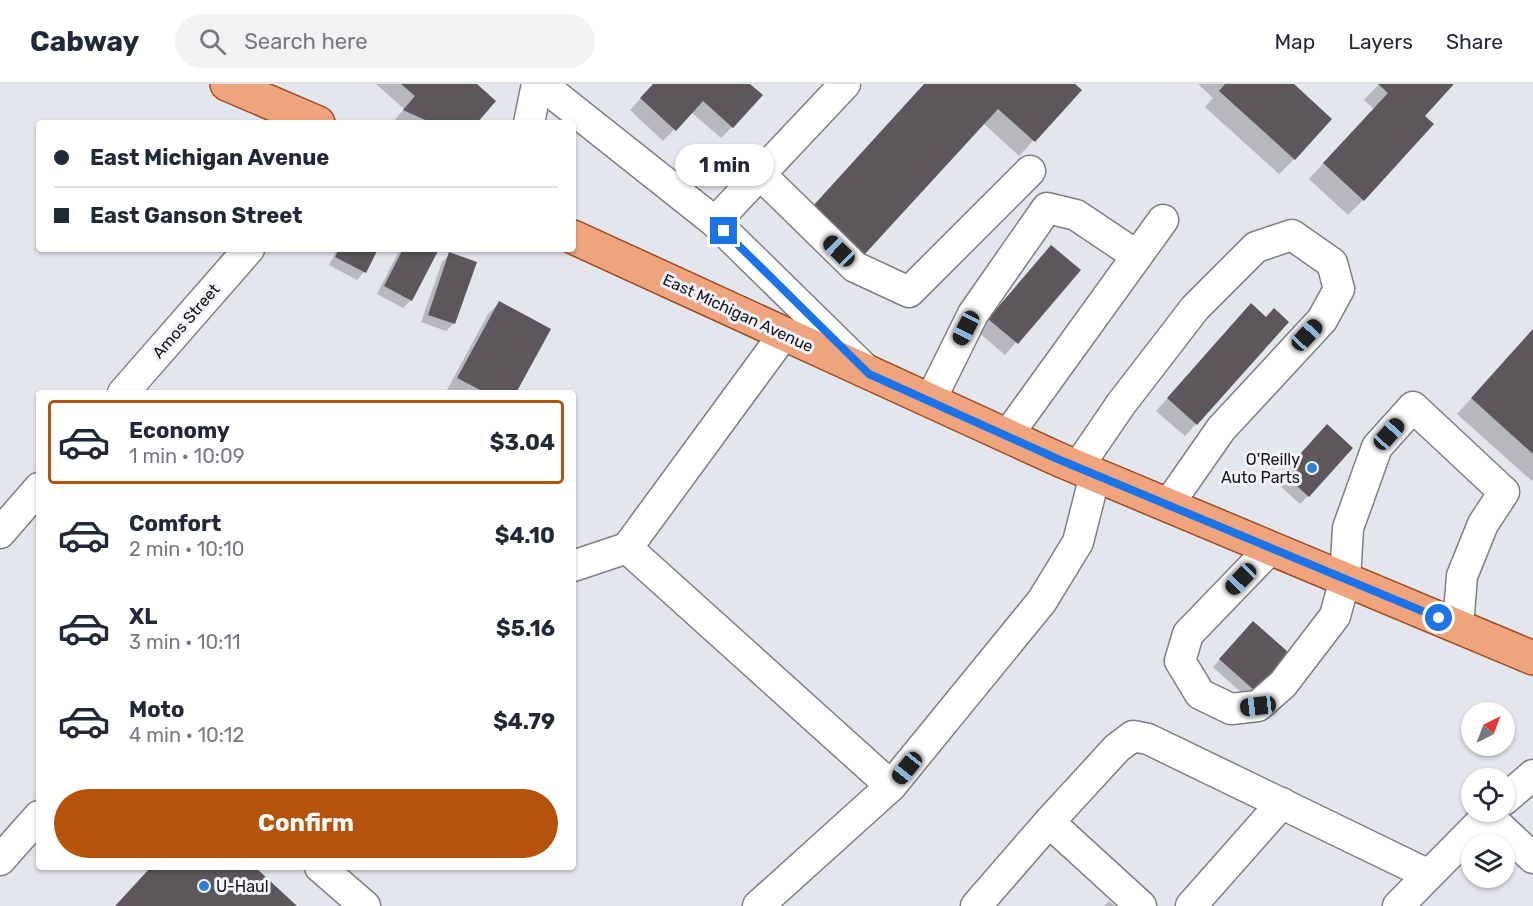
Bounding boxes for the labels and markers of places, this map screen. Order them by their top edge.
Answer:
place label: O'Reilly Auto Parts [1221,450,1300,487]
marker: O'Reilly Auto Parts [1305,461,1319,475]
place label: U-Haul [216,877,269,896]
marker: U-Haul [197,879,211,893]

